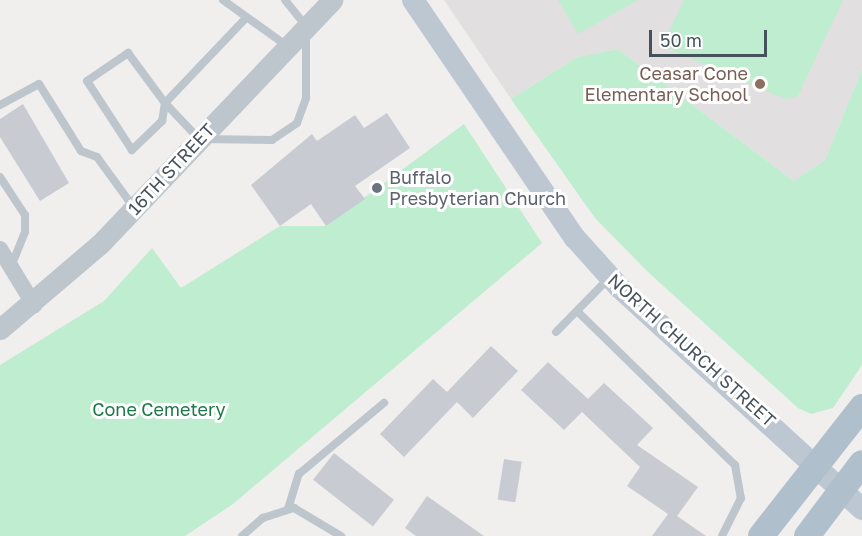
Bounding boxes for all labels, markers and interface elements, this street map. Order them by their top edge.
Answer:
scale bar [652,18,770,56]
text: 50 m [660,29,702,51]
place label: Ceasar Cone Elementary School [584,63,748,106]
marker: Ceasar Cone Elementary School [753,77,767,91]
street label: 16TH STREET [123,119,219,219]
place label: Buffalo Presbyterian Church [389,167,566,210]
marker: Buffalo Presbyterian Church [370,181,384,195]
street label: NORTH CHURCH STREET [604,269,780,431]
park label: Cone Cemetery [92,398,226,420]

